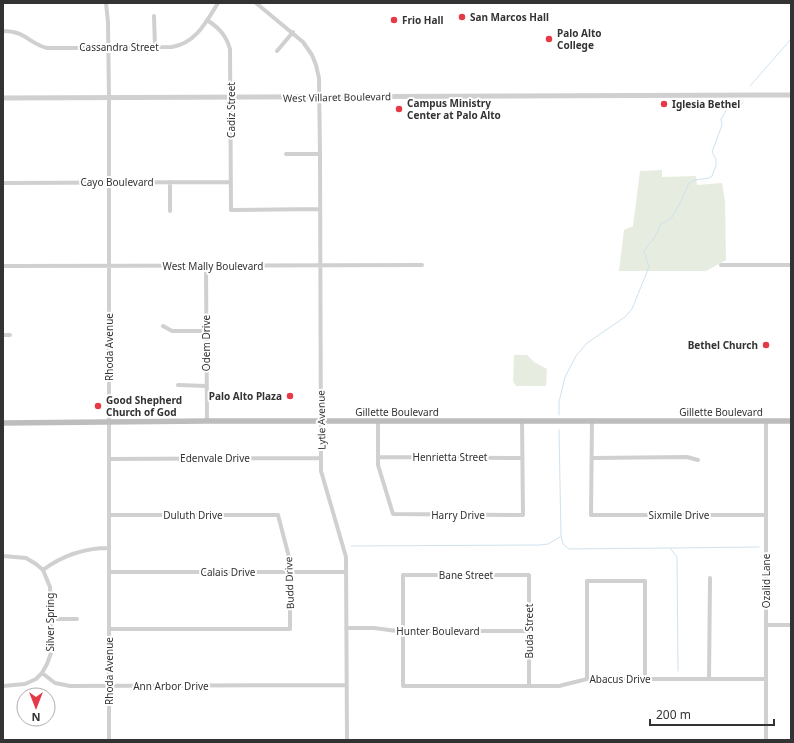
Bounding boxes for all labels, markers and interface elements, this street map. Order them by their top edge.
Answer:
place label: San Marcos Hall [470,10,549,24]
marker: San Marcos Hall [457,12,467,22]
place label: Frio Hall [402,13,443,27]
marker: Frio Hall [389,15,399,25]
place label: Palo Alto College [557,26,602,52]
marker: Palo Alto College [544,34,554,44]
street label: Cassandra Street [79,40,159,54]
street label: Cadiz Street [224,82,238,138]
street label: West Villaret Boulevard [283,89,391,105]
place label: Campus Ministry Center at Palo Alto [407,96,501,122]
place label: Iglesia Bethel [672,97,740,111]
marker: Iglesia Bethel [659,99,669,109]
marker: Campus Ministry Center at Palo Alto [394,104,404,114]
street label: Cayo Boulevard [80,175,154,189]
street label: West Mally Boulevard [163,259,263,273]
street label: Rhoda Avenue [102,313,116,381]
street label: Odem Drive [199,315,213,371]
place label: Bethel Church [688,338,758,352]
marker: Bethel Church [761,340,771,350]
place label: Palo Alto Plaza [209,389,282,403]
street label: Lytle Avenue [313,390,329,450]
marker: Palo Alto Plaza [285,391,295,401]
place label: Good Shepherd Church of God [106,393,182,419]
marker: Good Shepherd Church of God [93,401,103,411]
street label: Gillette Boulevard [355,405,439,419]
street label: Gillette Boulevard [679,405,763,419]
street label: Henrietta Street [413,450,488,464]
street label: Edenvale Drive [180,451,250,465]
street label: Duluth Drive [163,508,223,522]
street label: Harry Drive [431,508,485,522]
street label: Sixmile Drive [649,508,710,522]
street label: Ozalid Lane [759,553,773,608]
street label: Budd Drive [281,556,297,609]
street label: Calais Drive [201,565,256,579]
street label: Bane Street [439,568,494,582]
street label: Silver Spring [43,593,57,651]
street label: Buda Street [522,603,536,658]
street label: Hunter Boulevard [396,624,480,638]
street label: Rhoda Avenue [102,637,116,705]
street label: Abacus Drive [589,672,651,686]
street label: Ann Arbor Drive [133,679,209,693]
north arrow [16,687,56,727]
scale bar [650,701,774,727]
text: 200 m [656,706,691,723]
text: N [32,710,40,725]

